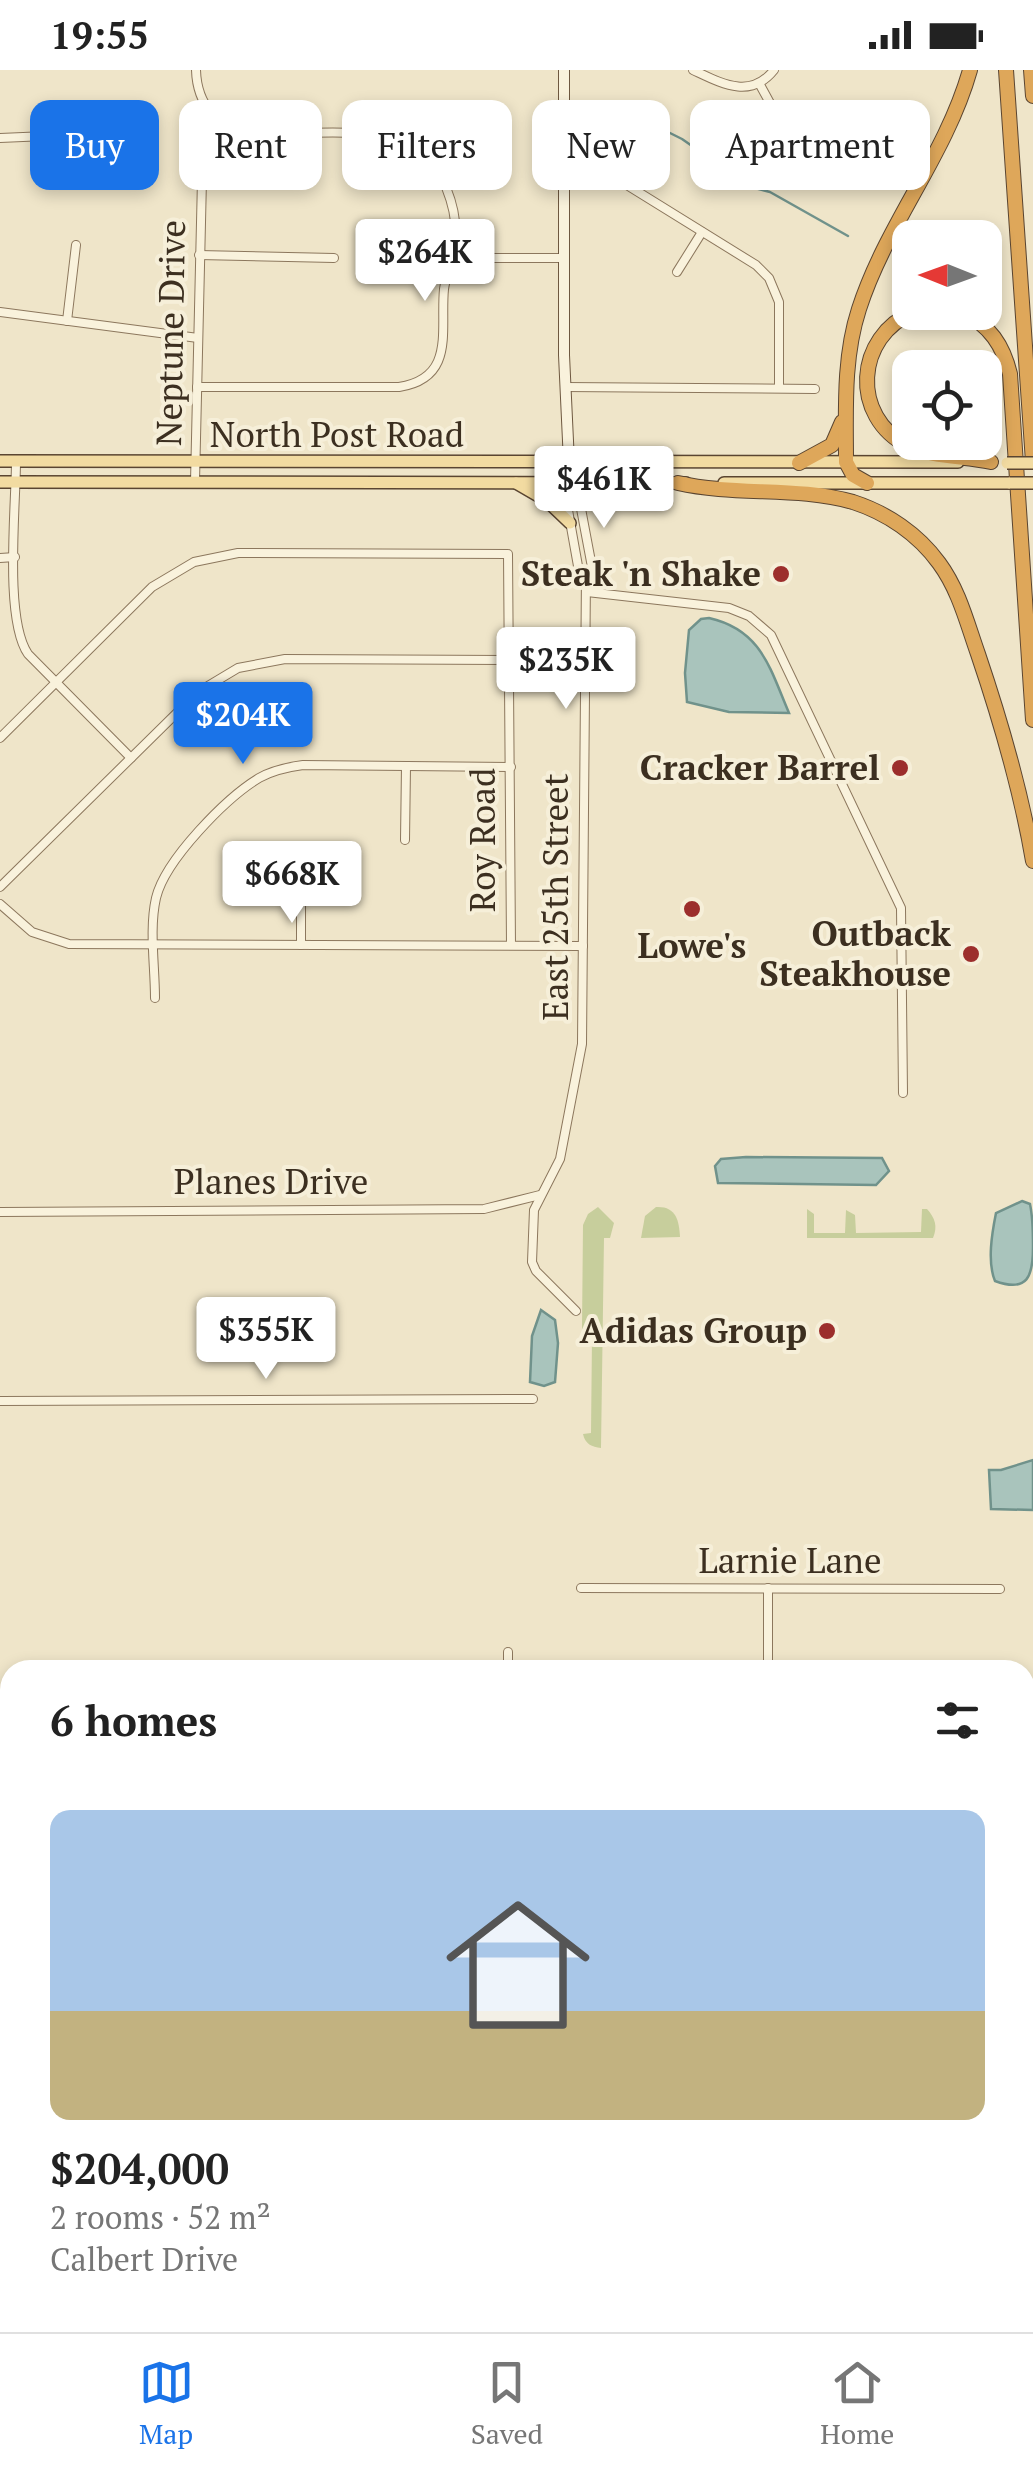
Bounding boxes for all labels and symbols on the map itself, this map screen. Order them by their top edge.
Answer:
pin: $264K [355,219,495,304]
street label: Neptune Drive [145,220,195,446]
north arrow [892,220,1002,330]
street label: North Post Road [210,411,464,457]
pin: $461K [534,446,674,531]
place label: Steak 'n Shake [521,550,761,596]
marker: Steak 'n Shake [770,563,792,585]
pin: $235K [496,627,636,712]
pin: $204K [173,682,313,767]
place label: Cracker Barrel [640,744,880,790]
marker: Cracker Barrel [889,757,911,779]
street label: Roy Road [459,768,505,912]
street label: East 25th Street [532,773,578,1021]
pin: $668K [222,841,362,926]
marker: Lowe's [681,898,703,920]
place label: Outback Steakhouse [759,910,952,996]
place label: Lowe's [638,922,746,968]
marker: Outback Steakhouse [960,943,982,965]
street label: Planes Drive [174,1158,368,1204]
pin: $355K [196,1297,336,1382]
place label: Adidas Group [579,1307,807,1353]
marker: Adidas Group [816,1320,838,1342]
street label: Larnie Lane [698,1537,882,1583]

